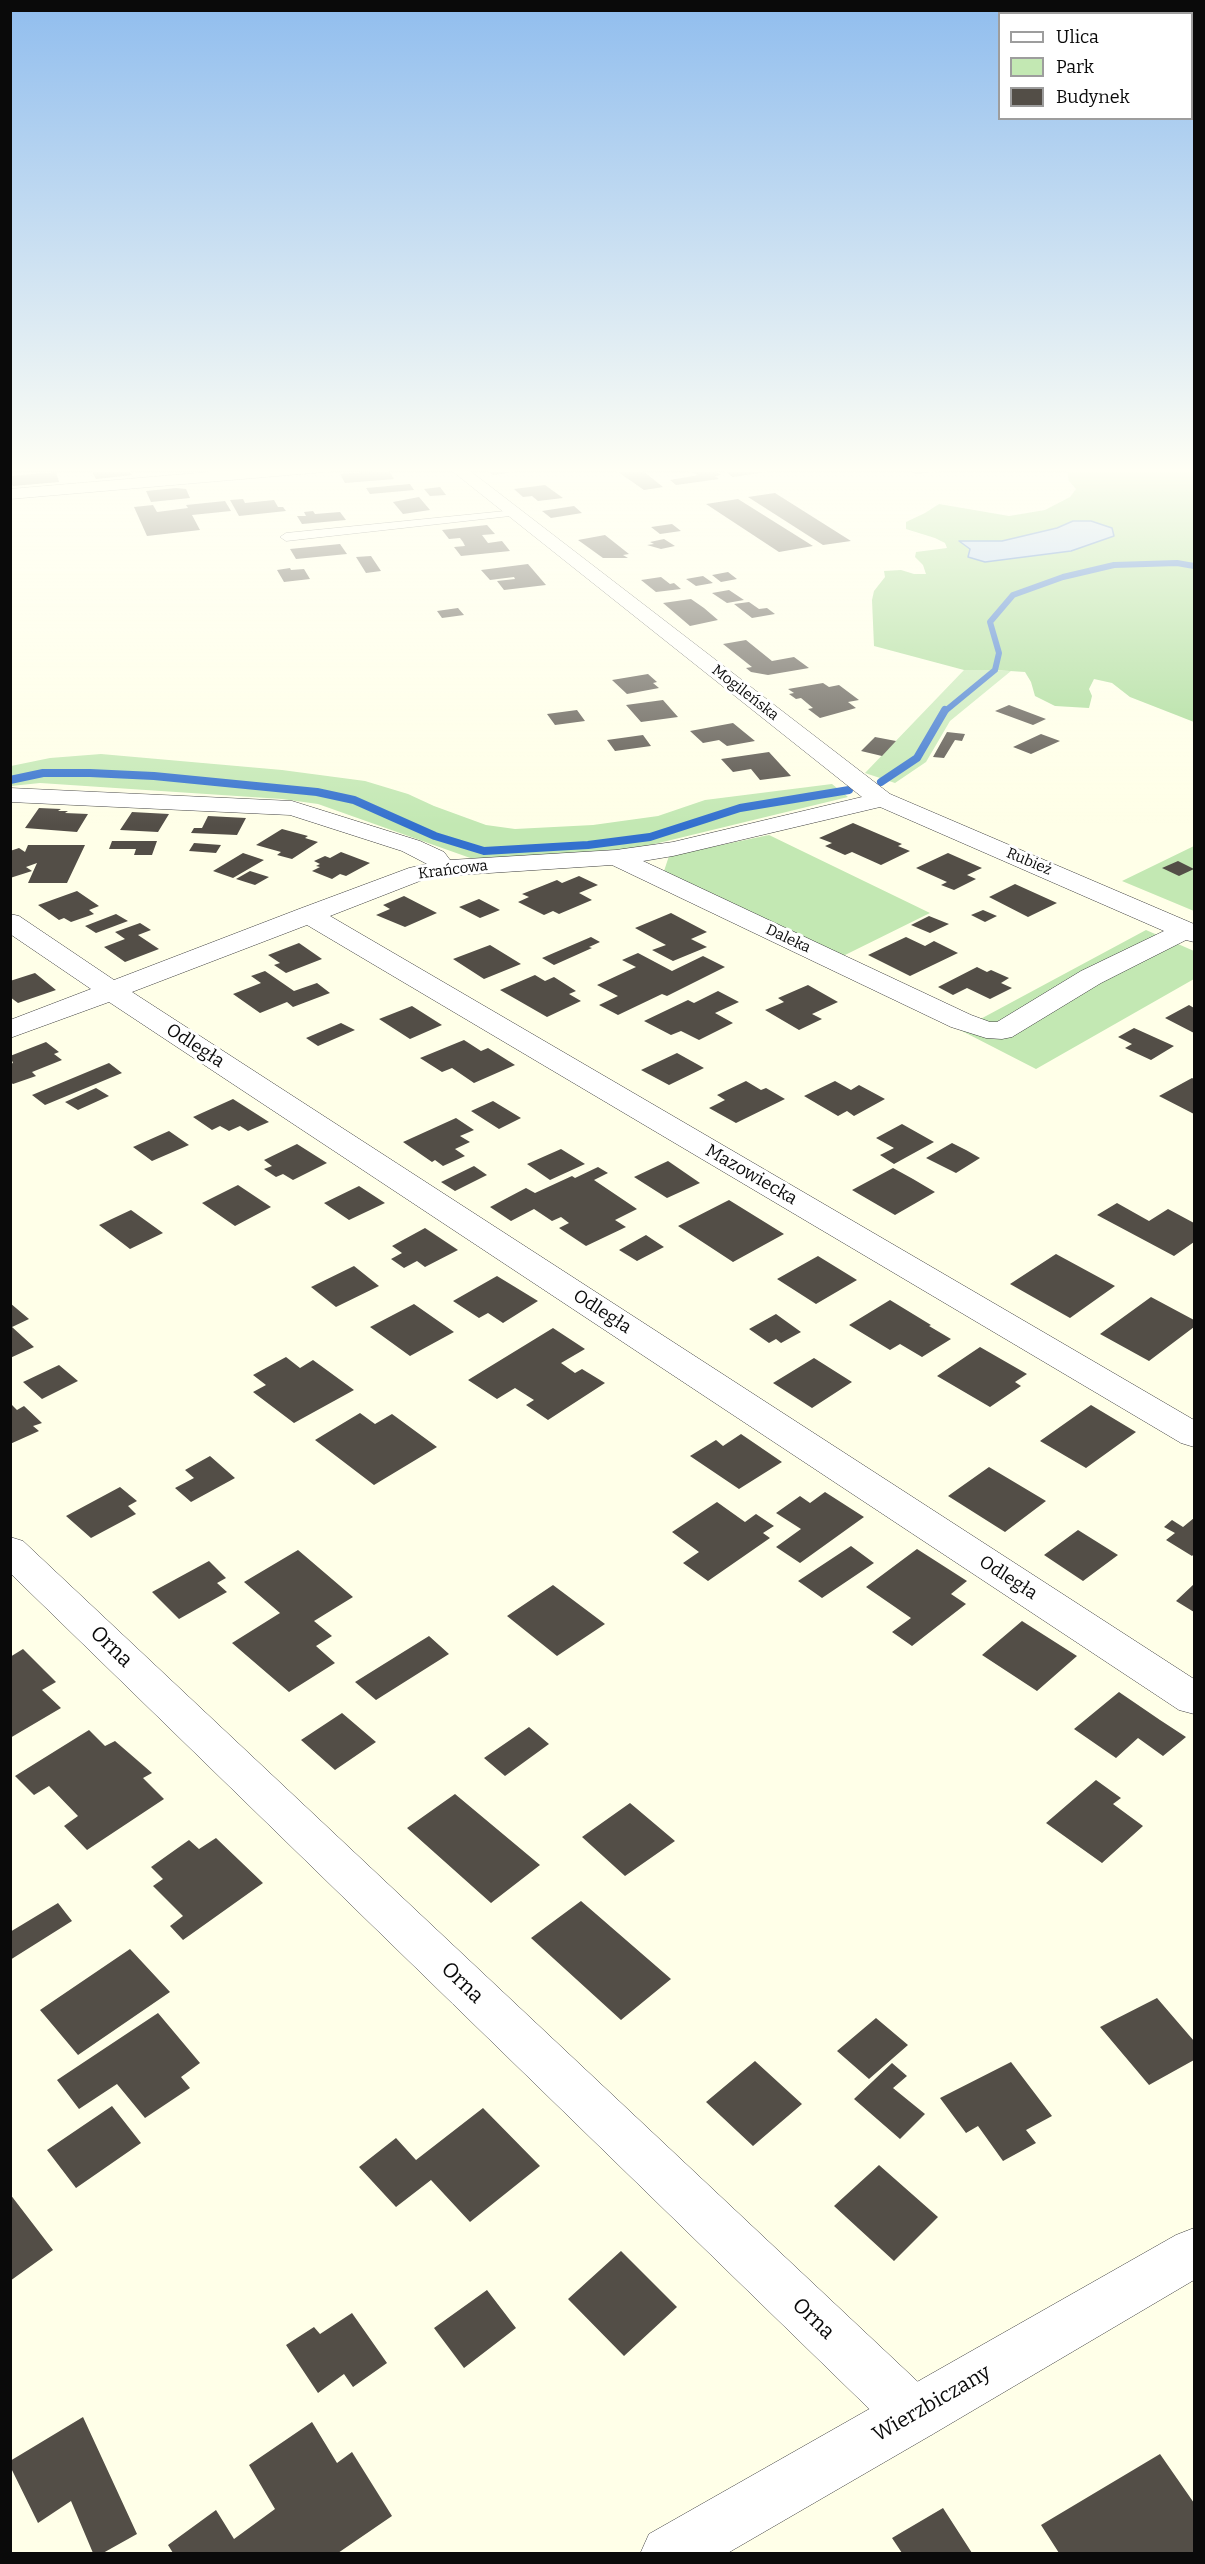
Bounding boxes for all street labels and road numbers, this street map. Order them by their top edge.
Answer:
street label: Mogileńska [708,661,782,725]
street label: Rubież [1004,844,1054,880]
street label: Krańcowa [417,857,489,883]
street label: Daleka [763,921,813,957]
street label: Odległa [162,1019,228,1073]
street label: Mazowiecka [701,1140,801,1210]
street label: Odległa [569,1285,635,1339]
street label: Odległa [975,1551,1041,1605]
street label: Orna [85,1621,137,1673]
street label: Orna [436,1957,488,2009]
street label: Orna [787,2293,839,2345]
street label: Wierzbiczany [868,2360,996,2448]

